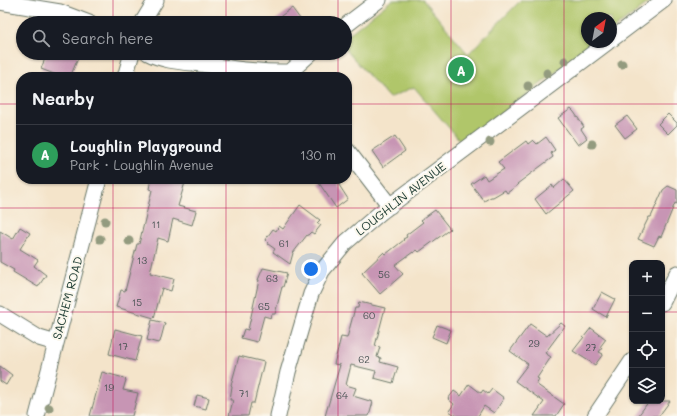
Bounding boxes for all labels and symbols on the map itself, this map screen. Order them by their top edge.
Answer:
north arrow [581,12,617,48]
pin: A [448,55,474,85]
street label: LOUGHLIN AVENUE [352,158,449,238]
house number: 11 [152,217,160,231]
house number: 61 [279,236,289,250]
house number: 13 [137,253,147,267]
street label: SACHEM ROAD [48,254,86,341]
your location [301,259,321,279]
house number: 56 [378,267,390,281]
house number: 63 [266,271,278,285]
house number: 15 [132,295,142,309]
house number: 65 [258,299,270,313]
house number: 60 [363,308,375,322]
house number: 29 [528,336,540,350]
house number: 17 [118,339,128,353]
house number: 27 [585,340,597,354]
house number: 62 [358,352,370,366]
house number: 19 [104,380,114,394]
house number: 71 [239,386,249,400]
house number: 64 [336,388,348,402]

